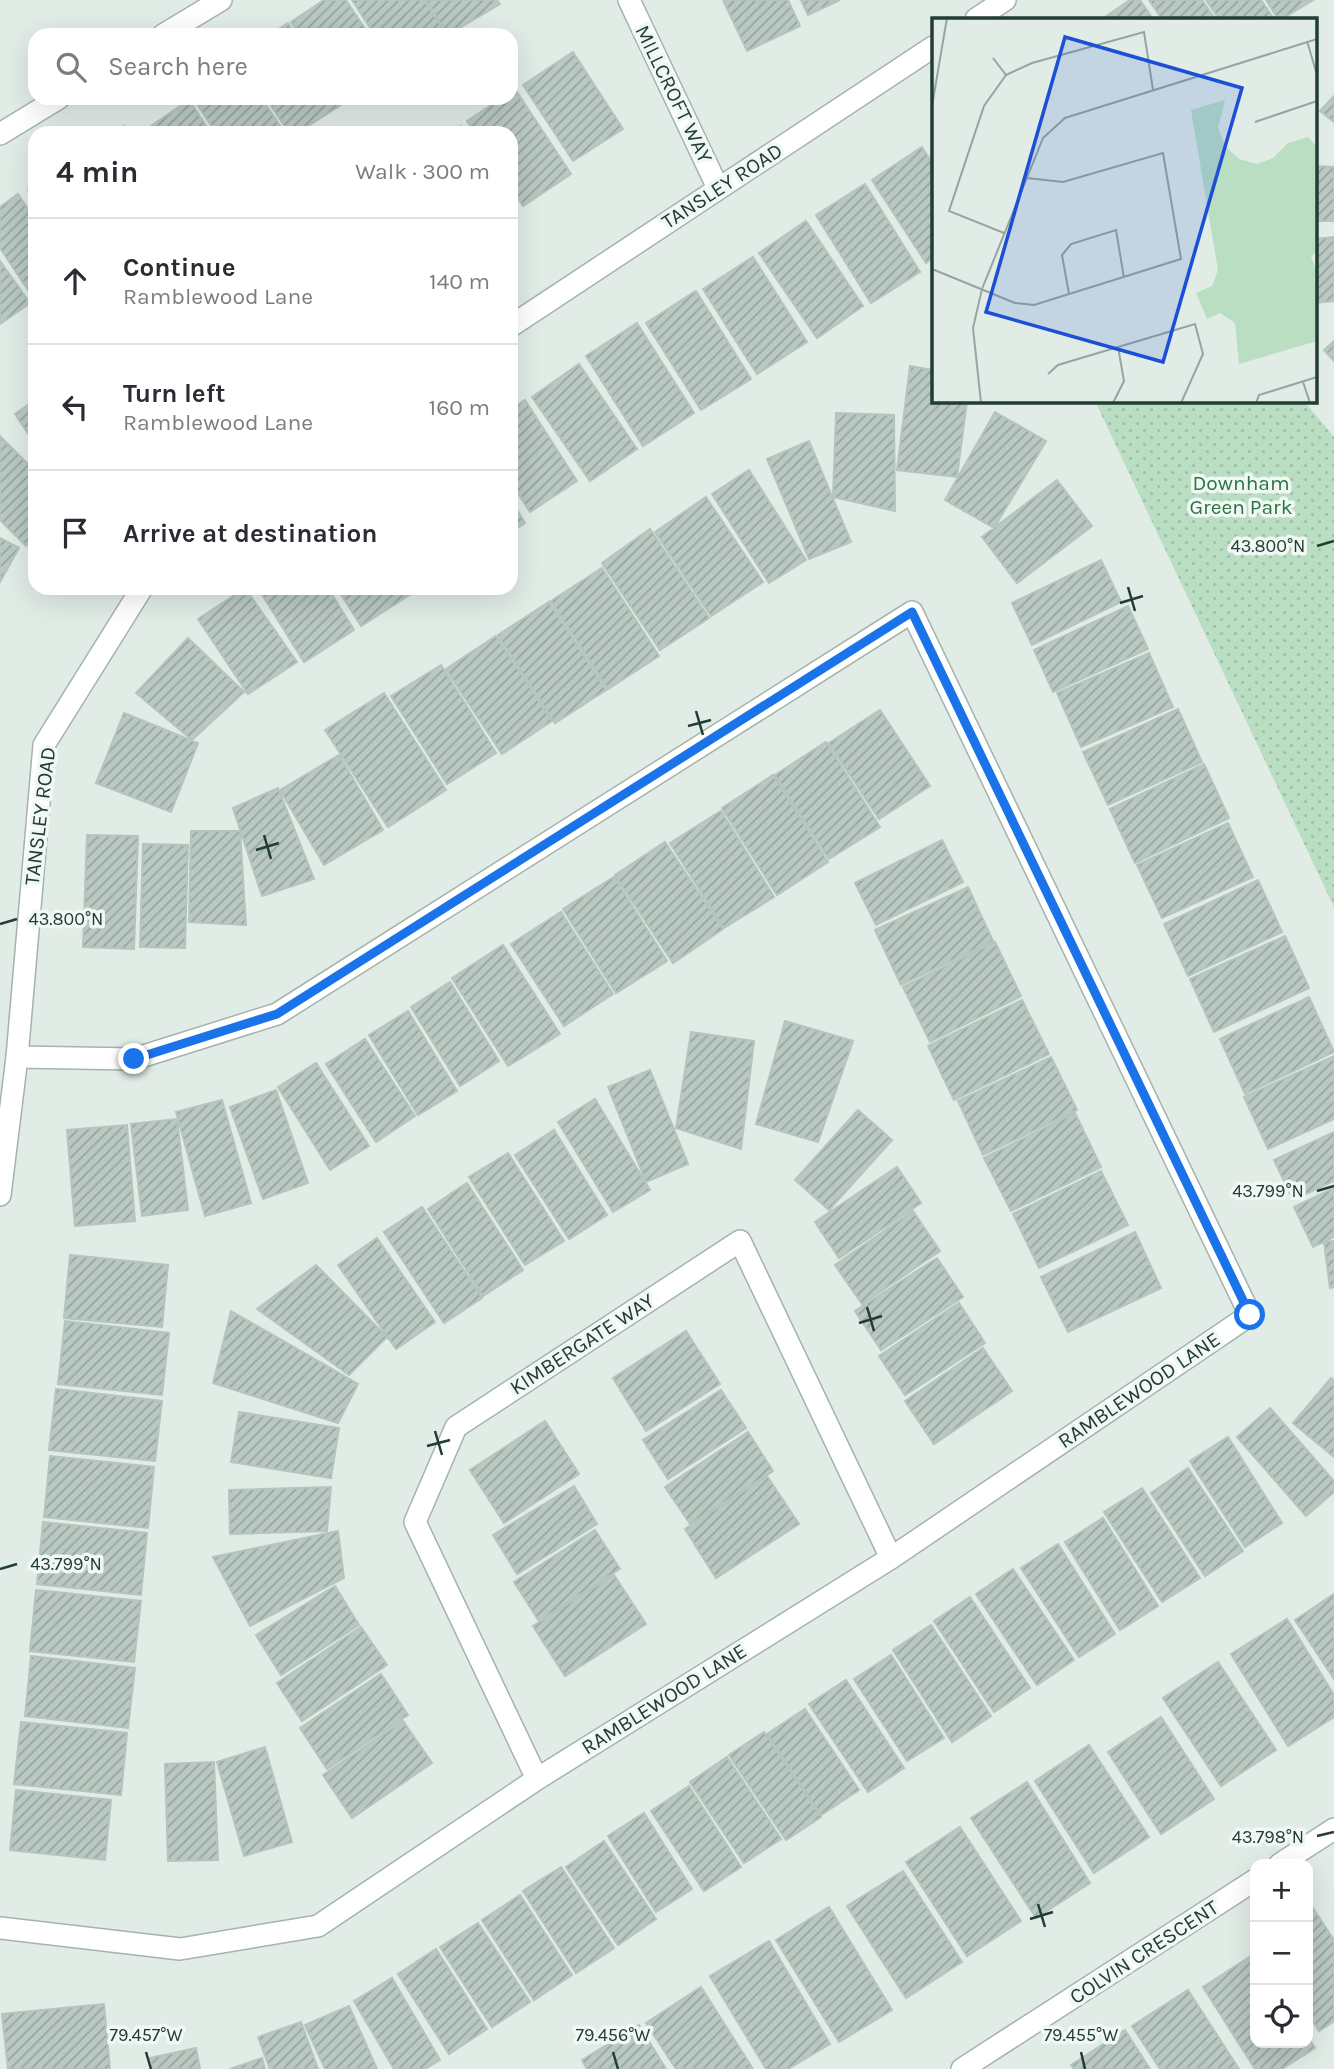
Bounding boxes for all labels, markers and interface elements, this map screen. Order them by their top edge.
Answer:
inset map [932,18,1316,402]
street label: MILLCROFT WAY [630,21,718,167]
search box [28,28,518,105]
icon: search [52,48,90,86]
text: Search here [108,51,248,82]
street label: TANSLEY ROAD [657,138,787,234]
text: 4 min [56,154,138,190]
text: Walk · 300 m [355,158,490,185]
text: Continue [123,252,235,283]
icon: ahead [56,262,94,300]
text: 140 m [429,268,490,295]
text: Ramblewood Lane [123,283,313,310]
text: Turn left [123,378,225,409]
icon: left [56,388,94,426]
text: 160 m [429,394,490,421]
text: Ramblewood Lane [123,409,313,436]
park label: Downham Green Park [1190,471,1293,519]
icon: arrive [56,514,94,552]
text: Arrive at destination [123,518,377,549]
text: 43.800°N [1231,535,1305,557]
street label: TANSLEY ROAD [20,745,60,887]
text: 43.800°N [29,908,103,930]
route end [118,1043,149,1074]
text: 43.799°N [1232,1180,1304,1202]
street label: KIMBERGATE WAY [505,1288,659,1400]
route start [1234,1299,1265,1330]
street label: RAMBLEWOOD LANE [1053,1327,1225,1453]
text: 43.799°N [30,1553,102,1575]
street label: RAMBLEWOOD LANE [577,1638,751,1760]
text: 43.798°N [1232,1826,1304,1848]
map controls [1250,1859,1313,2048]
button: + [1250,1859,1313,1922]
street label: COLVIN CRESCENT [1065,1895,1223,2009]
button: − [1250,1922,1313,1985]
button: locate [1250,1985,1313,2048]
text: 79.457°W [110,2024,183,2046]
text: 79.456°W [576,2024,650,2046]
text: 79.455°W [1044,2024,1118,2046]

